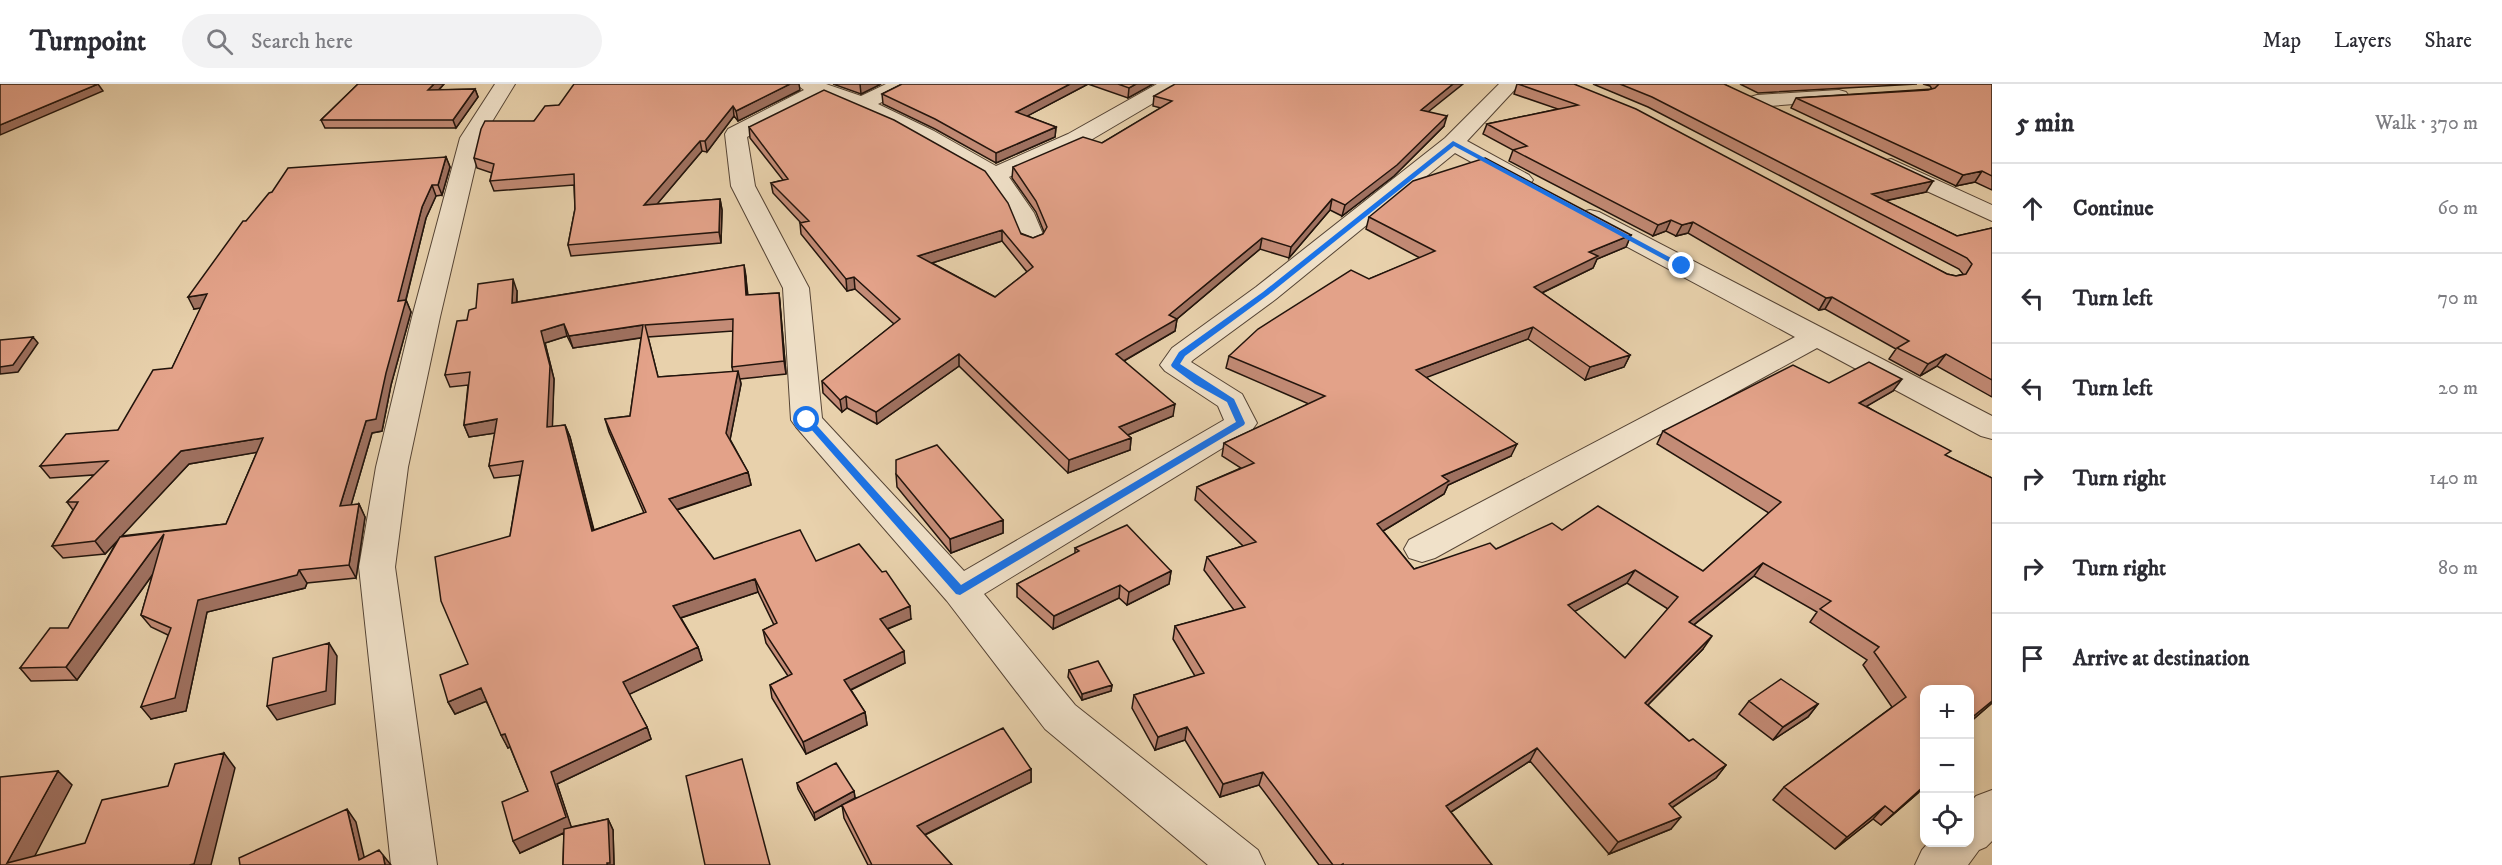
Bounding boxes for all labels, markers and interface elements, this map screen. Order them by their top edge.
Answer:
search box [182,14,602,68]
text: Turnpoint [30,24,146,59]
icon: search [203,25,236,58]
text: Search here [251,28,353,55]
text: Map [2262,28,2301,54]
text: Layers [2334,28,2392,54]
text: Share [2425,28,2472,54]
text: 5 min [2016,107,2074,140]
text: Walk · 370 m [2375,111,2478,136]
icon: ahead [2016,192,2049,225]
text: Continue [2073,195,2154,222]
text: 60 m [2438,196,2478,221]
route end [1668,252,1694,278]
icon: left [2016,282,2049,315]
text: Turn left [2073,285,2153,312]
text: 70 m [2437,286,2478,311]
icon: left [2016,372,2049,405]
text: Turn left [2073,375,2153,402]
text: 20 m [2438,376,2478,401]
route start [793,406,819,432]
icon: right [2016,462,2049,495]
text: Turn right [2073,465,2166,492]
text: 140 m [2429,466,2478,491]
icon: right [2016,552,2049,585]
text: Turn right [2073,555,2166,582]
text: 80 m [2438,556,2478,581]
icon: arrive [2016,642,2049,675]
text: Arrive at destination [2073,645,2250,672]
map controls [1920,685,1974,847]
button: + [1920,685,1974,739]
button: − [1920,739,1974,793]
button: locate [1920,793,1974,847]

